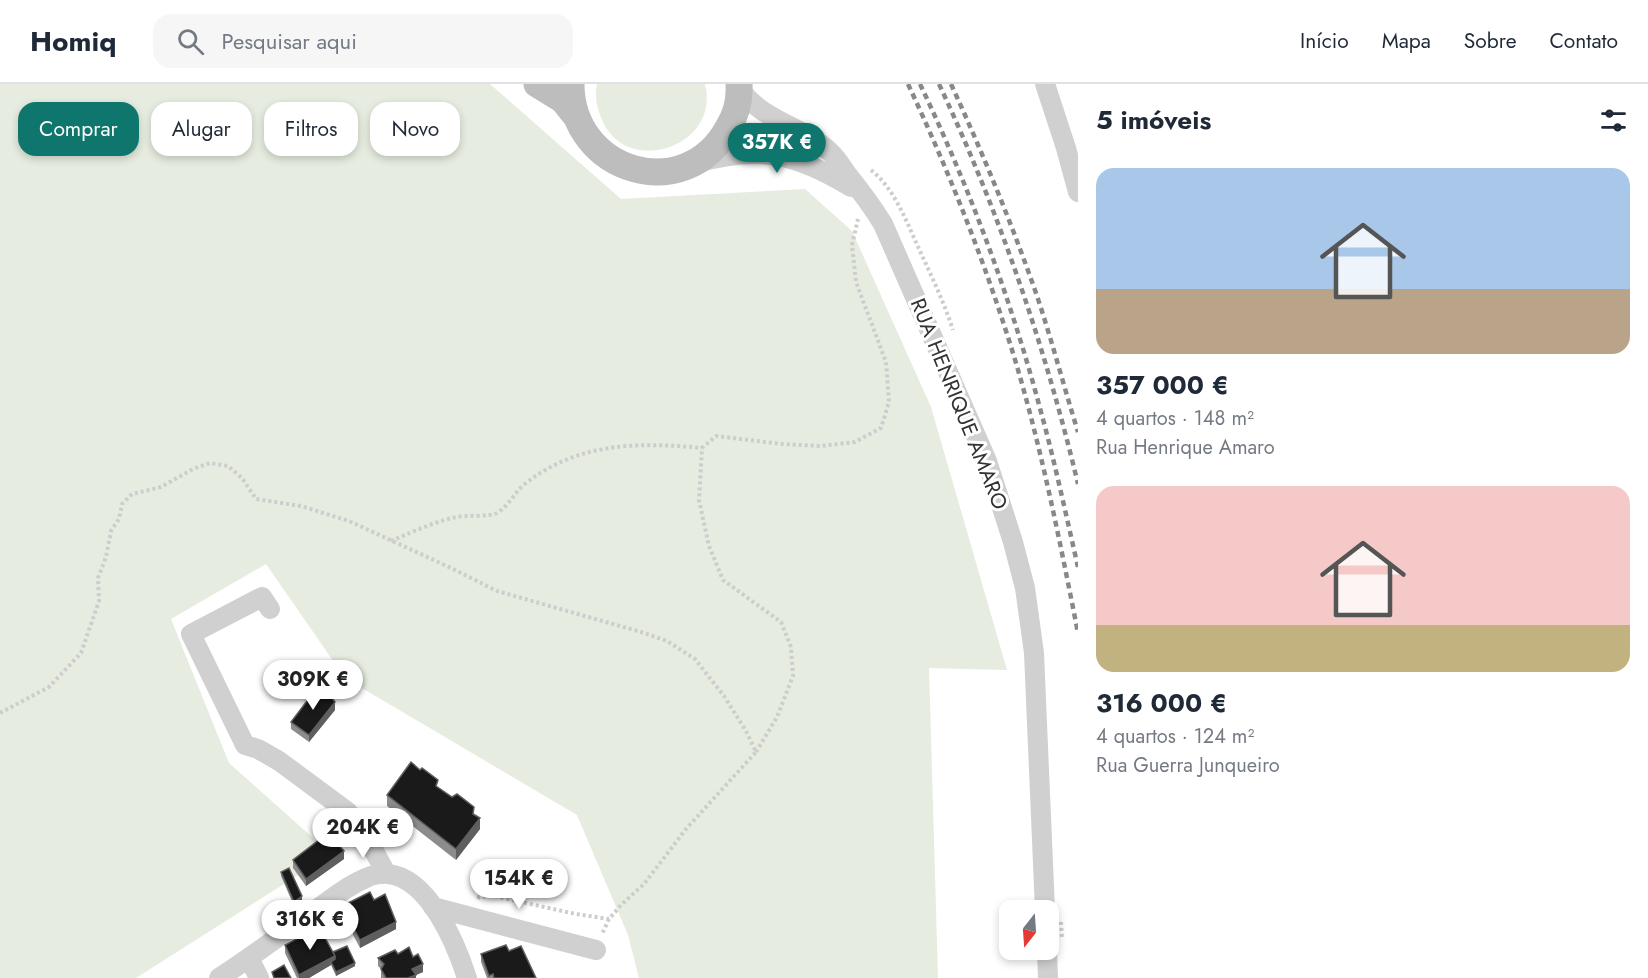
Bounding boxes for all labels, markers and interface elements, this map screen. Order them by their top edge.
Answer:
search box [153,14,573,68]
text: Homiq [30,21,117,62]
icon: search [174,25,207,58]
text: Pesquisar aqui [222,25,357,57]
text: Início [1300,26,1349,56]
text: Mapa [1382,26,1431,56]
text: Sobre [1464,26,1516,56]
text: Contato [1549,26,1618,56]
text: 5 imóveis [1096,101,1211,139]
chip: Comprar [18,102,139,156]
chip: Alugar [151,102,252,156]
chip: Filtros [264,102,358,156]
chip: Novo [370,102,460,156]
icon: filters [1597,104,1630,137]
pin: 357K € [728,123,826,174]
text: 357K € [742,128,812,157]
icon: home [1309,207,1417,315]
street label: RUA HENRIQUE AMARO [903,294,1015,514]
text: 357 000 € [1096,366,1229,404]
text: 4 quartos · 148 m² [1096,404,1254,433]
text: Rua Henrique Amaro [1096,433,1275,462]
icon: home [1309,525,1417,633]
pin: 309K € [264,660,362,711]
text: 309K € [277,665,349,694]
text: 316 000 € [1096,684,1227,722]
text: 4 quartos · 124 m² [1096,722,1254,751]
text: Rua Guerra Junqueiro [1096,751,1280,780]
pin: 204K € [314,808,412,859]
text: 204K € [326,813,400,842]
pin: 154K € [470,859,568,910]
text: 154K € [484,864,554,893]
pin: 316K € [261,900,359,951]
north arrow [999,900,1059,960]
map controls [999,900,1059,960]
text: 316K € [275,905,345,934]

